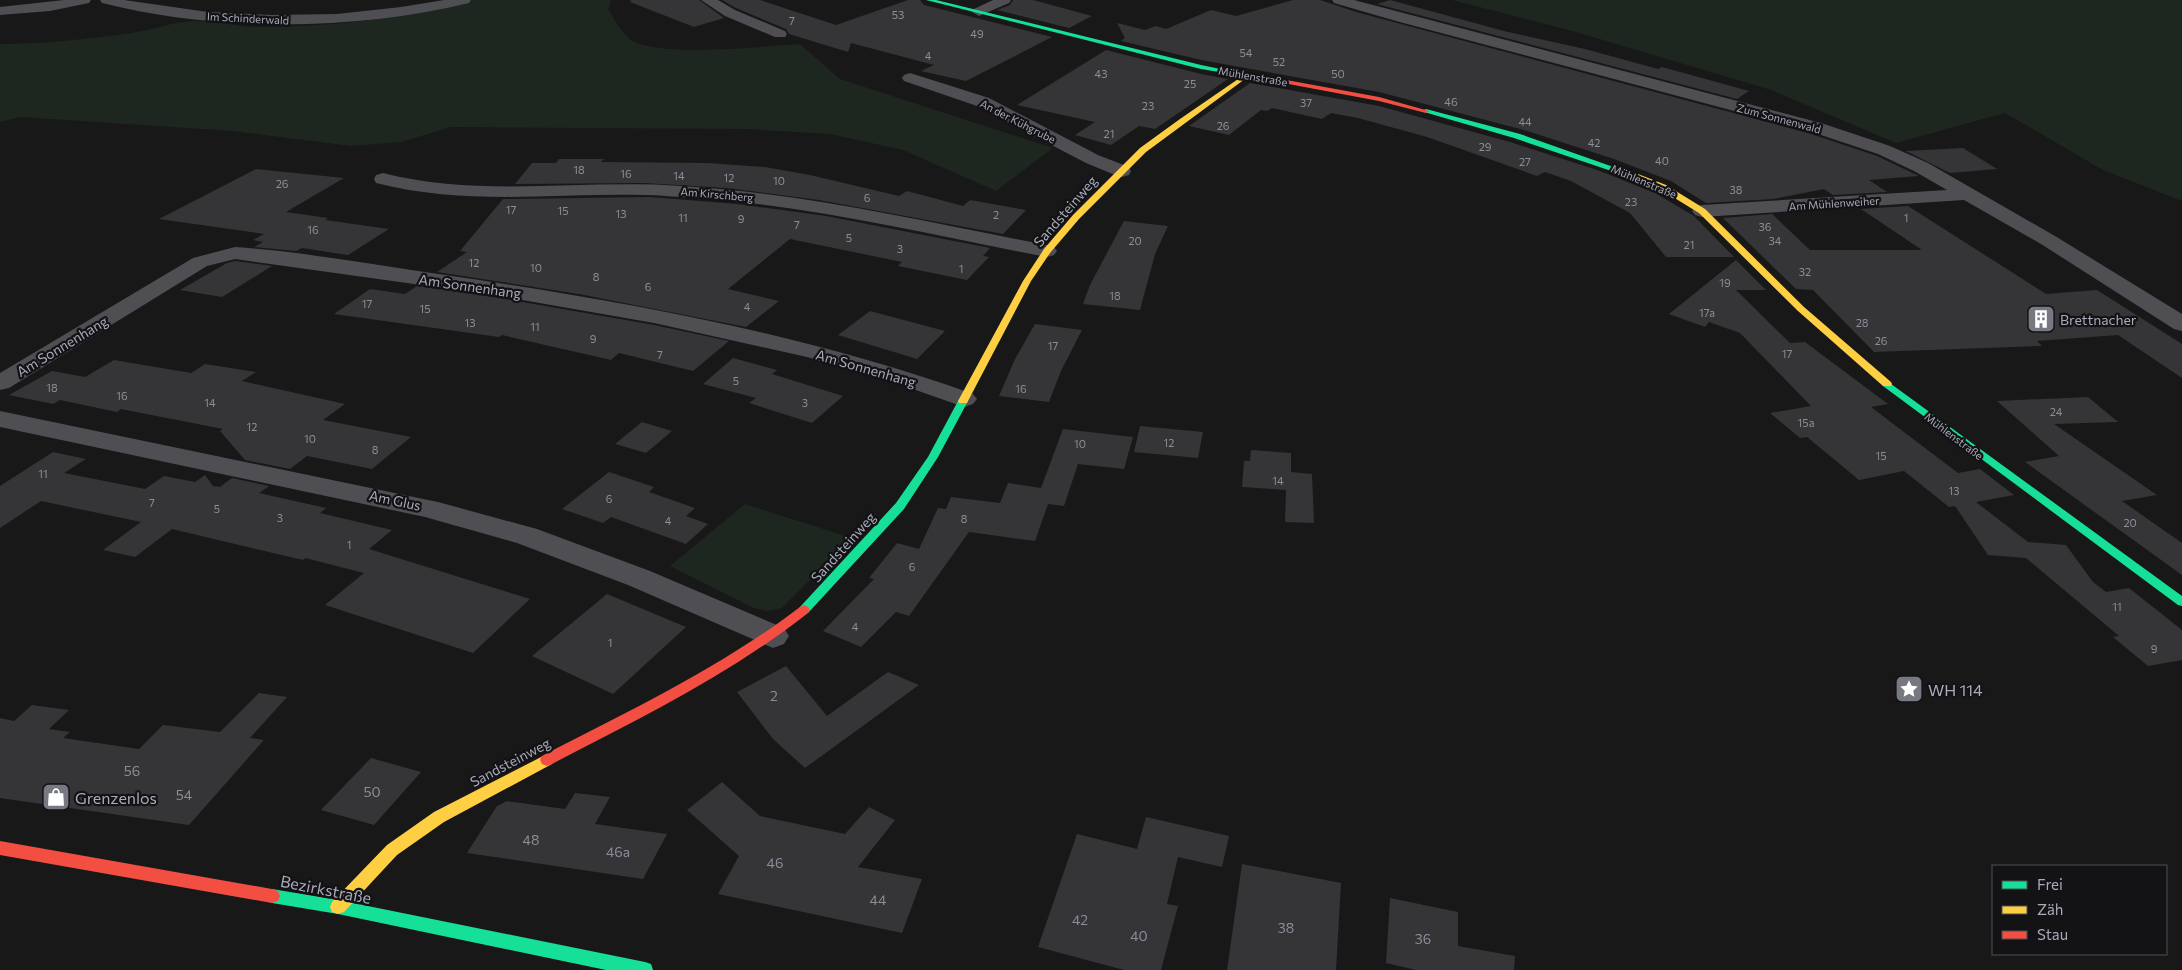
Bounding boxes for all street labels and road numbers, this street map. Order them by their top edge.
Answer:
street label: Im Schinderwald [207,9,289,27]
street label: Mühlenstraße [1217,64,1289,88]
street label: An der Kühgrube [978,96,1058,146]
street label: Zum Sonnenwald [1736,101,1822,135]
street label: Mühlenstraße [1609,161,1679,201]
street label: Sandsteinweg [1030,172,1101,250]
street label: Am Kirschberg [680,184,754,204]
street label: Am Mühlenweiher [1788,193,1880,213]
street label: Am Sonnenhang [418,270,523,302]
street label: Am Sonnenhang [13,312,111,380]
street label: Am Sonnenhang [814,346,918,391]
street label: Mühlenstraße [1922,410,1986,462]
street label: Am Glus [368,486,422,514]
street label: Sandsteinweg [807,508,879,586]
street label: Sandsteinweg [467,734,553,790]
street label: Bezirkstraße [279,871,373,907]

